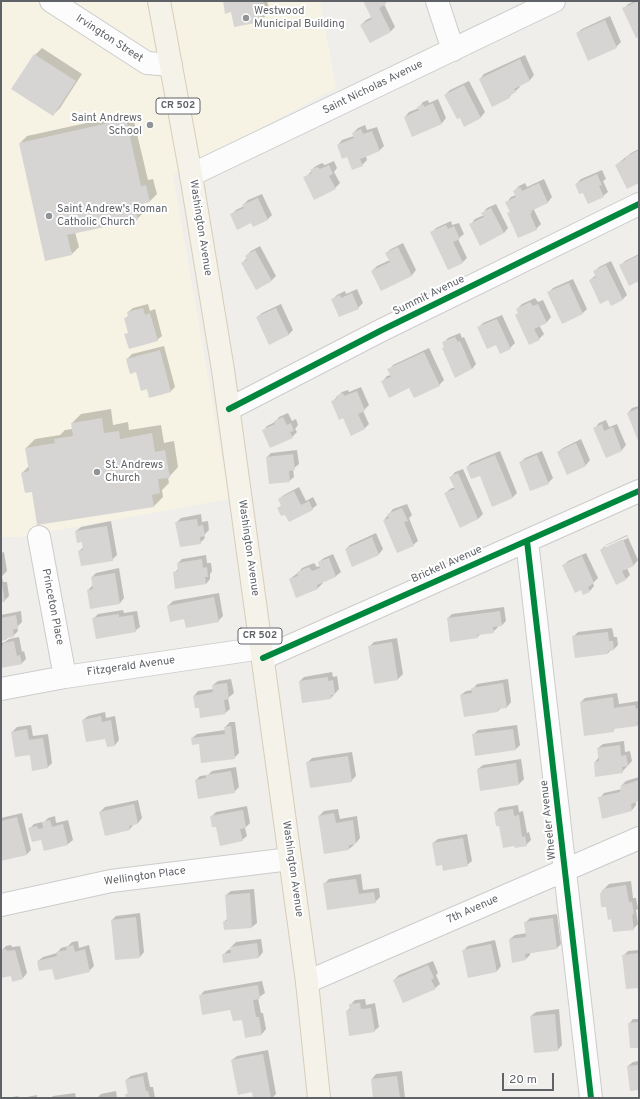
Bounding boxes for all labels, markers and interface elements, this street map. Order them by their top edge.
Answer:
place label: Westwood Municipal Building [254,5,345,31]
street label: Irvington Street [73,12,145,66]
marker: Westwood Municipal Building [241,13,251,23]
street label: Saint Nicholas Avenue [321,58,425,118]
road number: CR 502 [156,98,200,114]
place label: Saint Andrews School [71,112,142,138]
marker: Saint Andrews School [145,120,155,130]
street label: Washington Avenue [186,179,214,277]
place label: Saint Andrew's Roman Catholic Church [57,203,167,229]
marker: Saint Andrew's Roman Catholic Church [44,211,54,221]
street label: Summit Avenue [391,273,467,319]
place label: St. Andrews Church [105,459,163,485]
marker: St. Andrews Church [92,467,102,477]
street label: Washington Avenue [235,499,261,597]
street label: Brickell Avenue [409,543,485,587]
street label: Princeton Place [38,568,66,646]
road number: CR 502 [238,628,282,644]
street label: Fitzgerald Avenue [86,654,176,680]
street label: Wheeler Avenue [538,779,560,861]
street label: Washington Avenue [279,820,305,918]
street label: Wellington Place [103,865,187,889]
street label: 7th Avenue [445,893,501,927]
scale bar [504,1065,556,1091]
text: 20 m [509,1072,537,1088]

